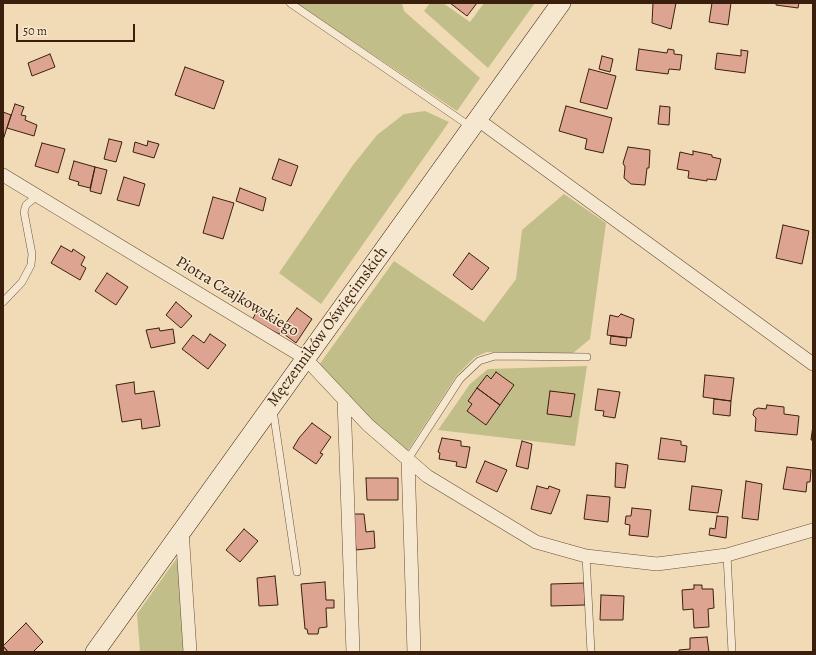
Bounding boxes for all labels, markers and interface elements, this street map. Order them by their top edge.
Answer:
scale bar [18,16,137,42]
text: 50 m [23,23,47,39]
street label: Męczenników Oświęcimskich [264,243,392,411]
street label: Piotra Czajkowskiego [172,253,302,341]

